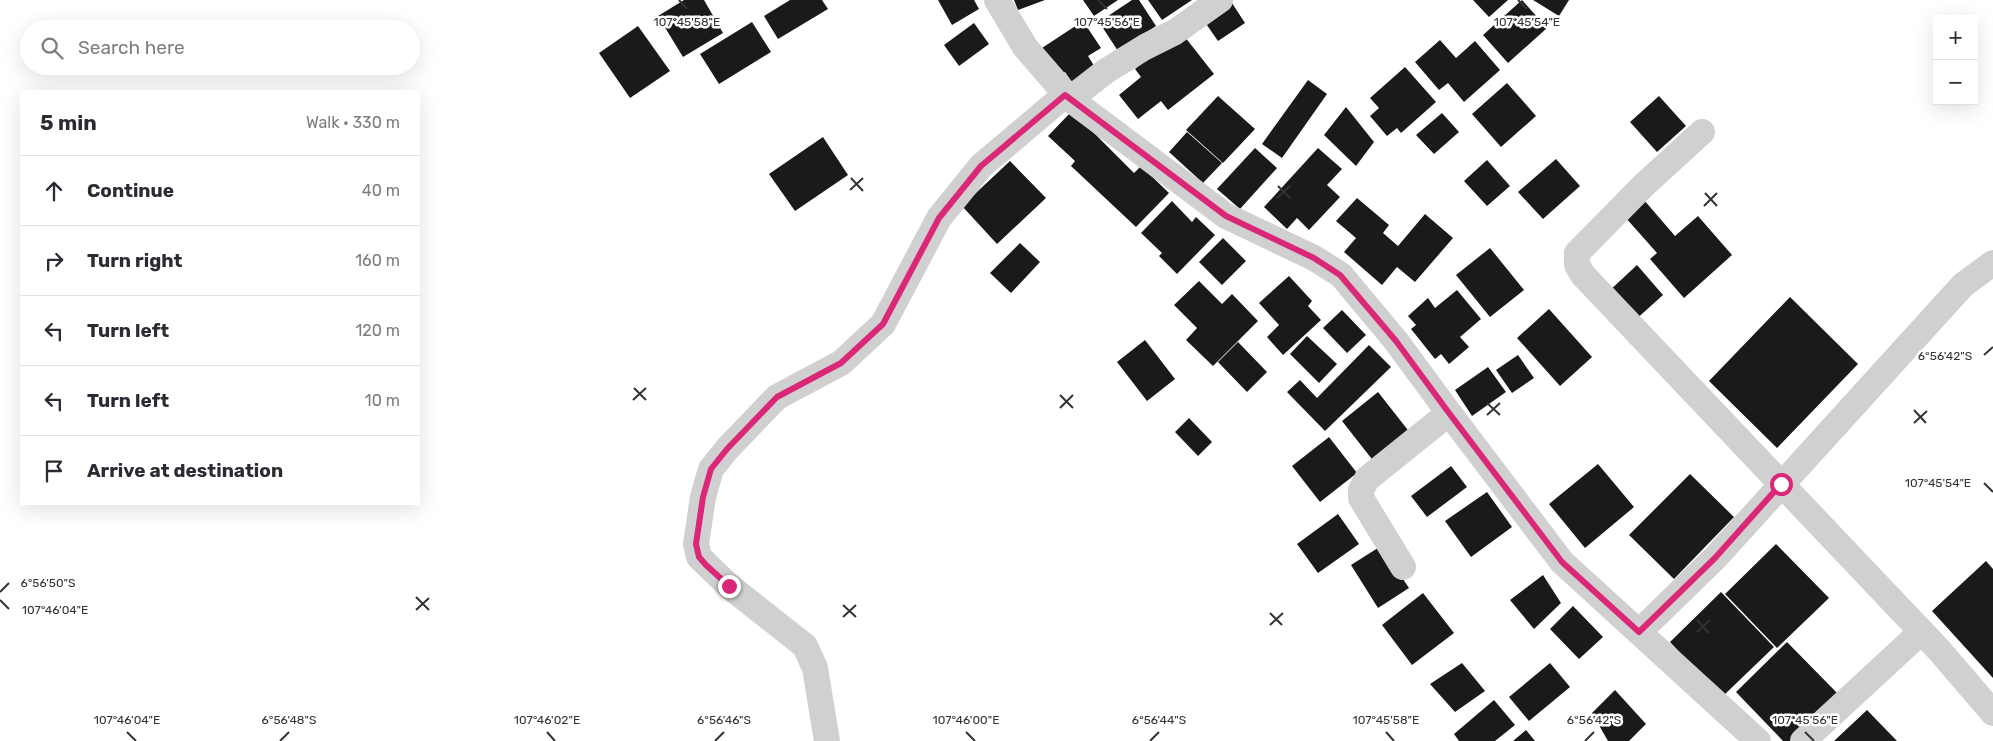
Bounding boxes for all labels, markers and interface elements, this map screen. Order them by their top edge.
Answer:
text: 107°45'58"E [654,15,720,29]
text: 107°45'56"E [1074,15,1140,29]
text: 107°45'54"E [1494,15,1560,29]
map controls [1933,15,1978,105]
button: + [1933,15,1978,60]
search box [20,20,420,75]
icon: search [38,34,66,62]
text: Search here [78,36,185,59]
button: − [1933,60,1978,105]
text: 5 min [40,110,97,135]
text: Walk · 330 m [306,113,400,132]
icon: ahead [40,177,68,205]
text: Continue [87,179,174,202]
text: 40 m [362,181,400,200]
icon: right [40,247,68,275]
text: Turn right [87,249,182,272]
text: 160 m [355,251,400,270]
icon: left [40,317,68,345]
text: Turn left [87,319,169,342]
text: 120 m [355,321,400,340]
text: 6°56'42"S [1918,349,1972,363]
icon: left [40,387,68,415]
text: Turn left [87,389,169,412]
text: 10 m [365,391,400,410]
icon: arrive [40,457,68,485]
text: Arrive at destination [87,459,283,482]
route start [1770,473,1793,496]
text: 107°45'54"E [1905,476,1971,490]
route end [718,575,741,598]
text: 6°56'50"S [20,576,76,590]
text: 107°46'04"E [22,603,88,617]
text: 107°46'04"E [94,713,160,727]
text: 6°56'48"S [262,713,316,727]
text: 107°46'02"E [514,713,580,727]
text: 6°56'46"S [697,713,751,727]
text: 107°46'00"E [933,713,999,727]
text: 6°56'44"S [1132,713,1186,727]
text: 107°45'58"E [1353,713,1419,727]
text: 6°56'42"S [1567,713,1621,727]
text: 107°45'56"E [1772,713,1838,727]

